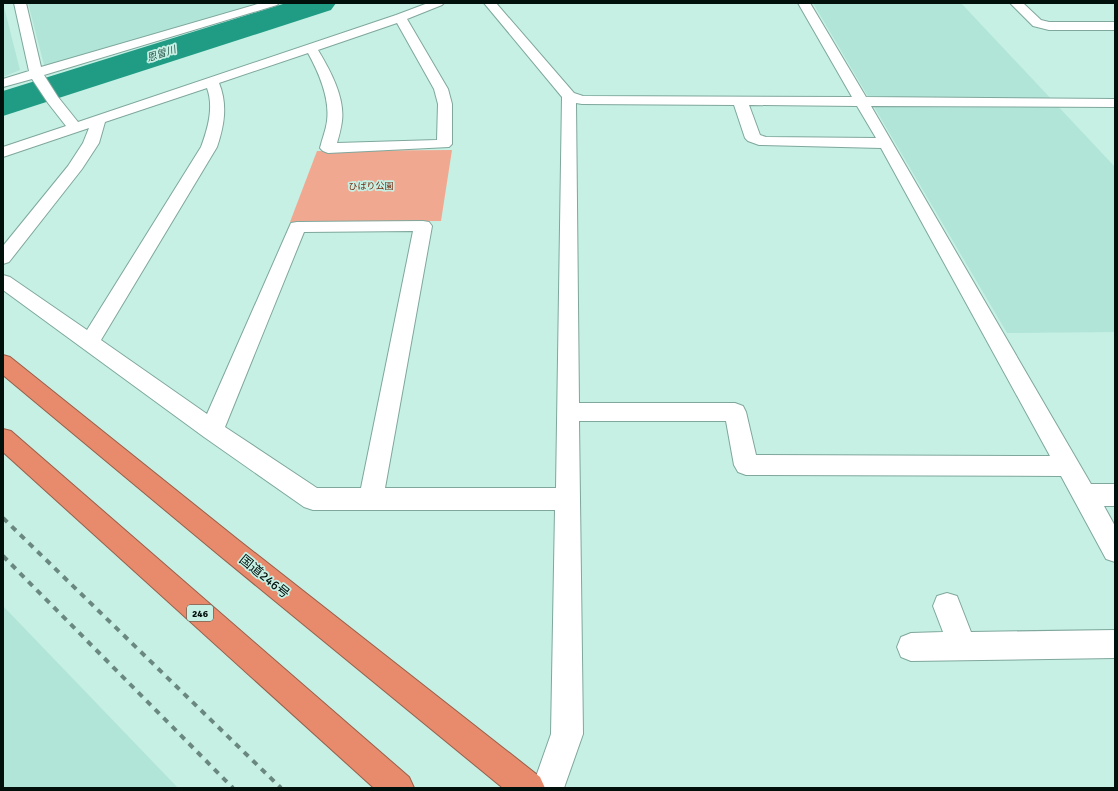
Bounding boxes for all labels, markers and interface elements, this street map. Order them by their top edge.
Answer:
water label: 恩曽川 [145,43,178,64]
park label: ひばり公園 [348,181,394,192]
street label: 国道246号 [236,552,293,602]
road number: 246 [187,605,213,621]

